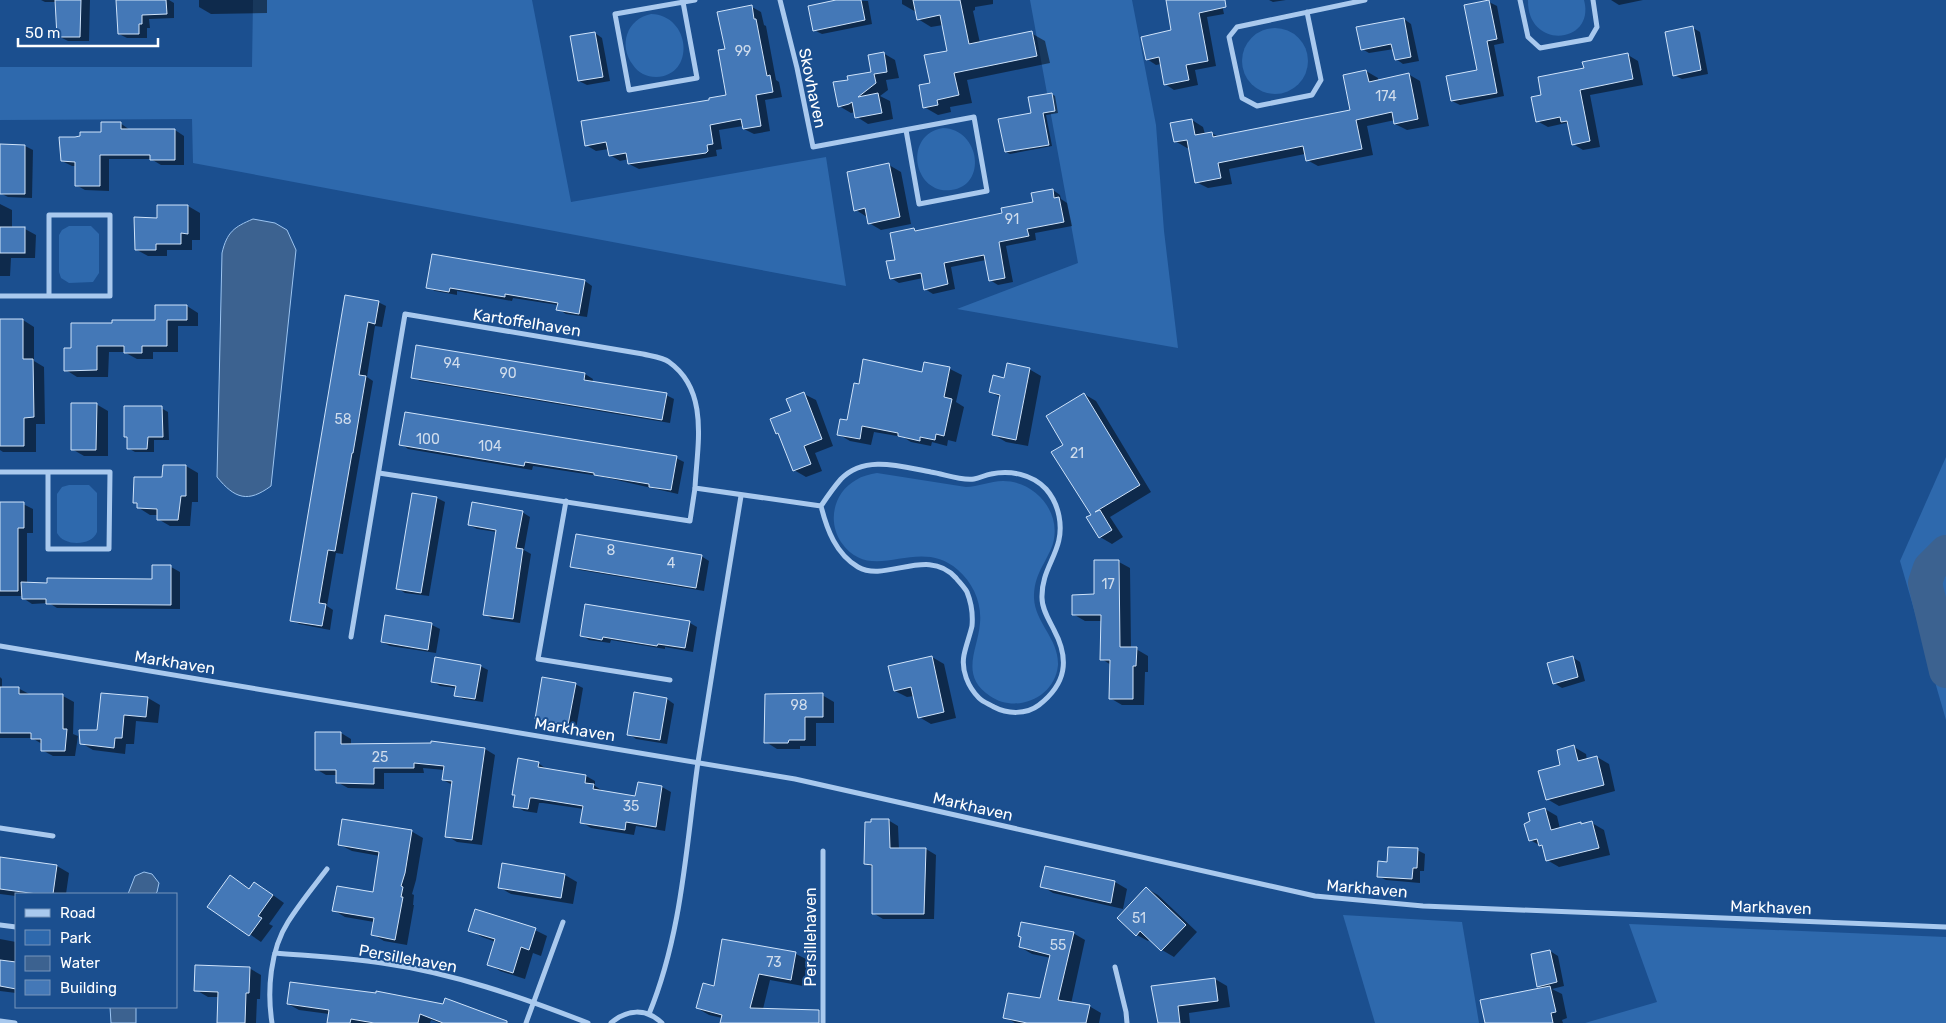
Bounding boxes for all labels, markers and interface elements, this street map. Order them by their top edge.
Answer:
scale bar [18,15,158,47]
text: 50 m [25,24,60,42]
house number: 99 [735,43,751,60]
street label: Skovhaven [795,46,830,130]
house number: 174 [1375,88,1397,105]
house number: 91 [1005,211,1019,228]
street label: Kartoffelhaven [472,305,582,340]
house number: 94 [444,355,461,372]
house number: 90 [499,365,517,382]
house number: 58 [334,411,352,428]
house number: 100 [416,431,440,448]
house number: 104 [478,438,502,455]
house number: 21 [1070,445,1084,462]
house number: 8 [607,542,616,559]
house number: 4 [667,555,676,572]
house number: 17 [1101,576,1115,593]
street label: Markhaven [133,647,217,678]
house number: 98 [790,697,808,714]
street label: Markhaven [533,714,617,745]
house number: 25 [372,749,388,766]
street label: Markhaven [931,788,1015,825]
house number: 35 [623,798,639,815]
street label: Markhaven [1326,875,1408,902]
street label: Persillehaven [801,887,820,987]
legend [15,893,178,1008]
street label: Markhaven [1730,897,1812,918]
text: Road [60,904,96,922]
house number: 51 [1132,910,1146,927]
text: Park [60,929,91,947]
house number: 55 [1050,937,1066,954]
street label: Persillehaven [357,940,459,976]
text: Water [60,954,100,972]
house number: 73 [766,954,782,971]
text: Building [60,979,117,997]

